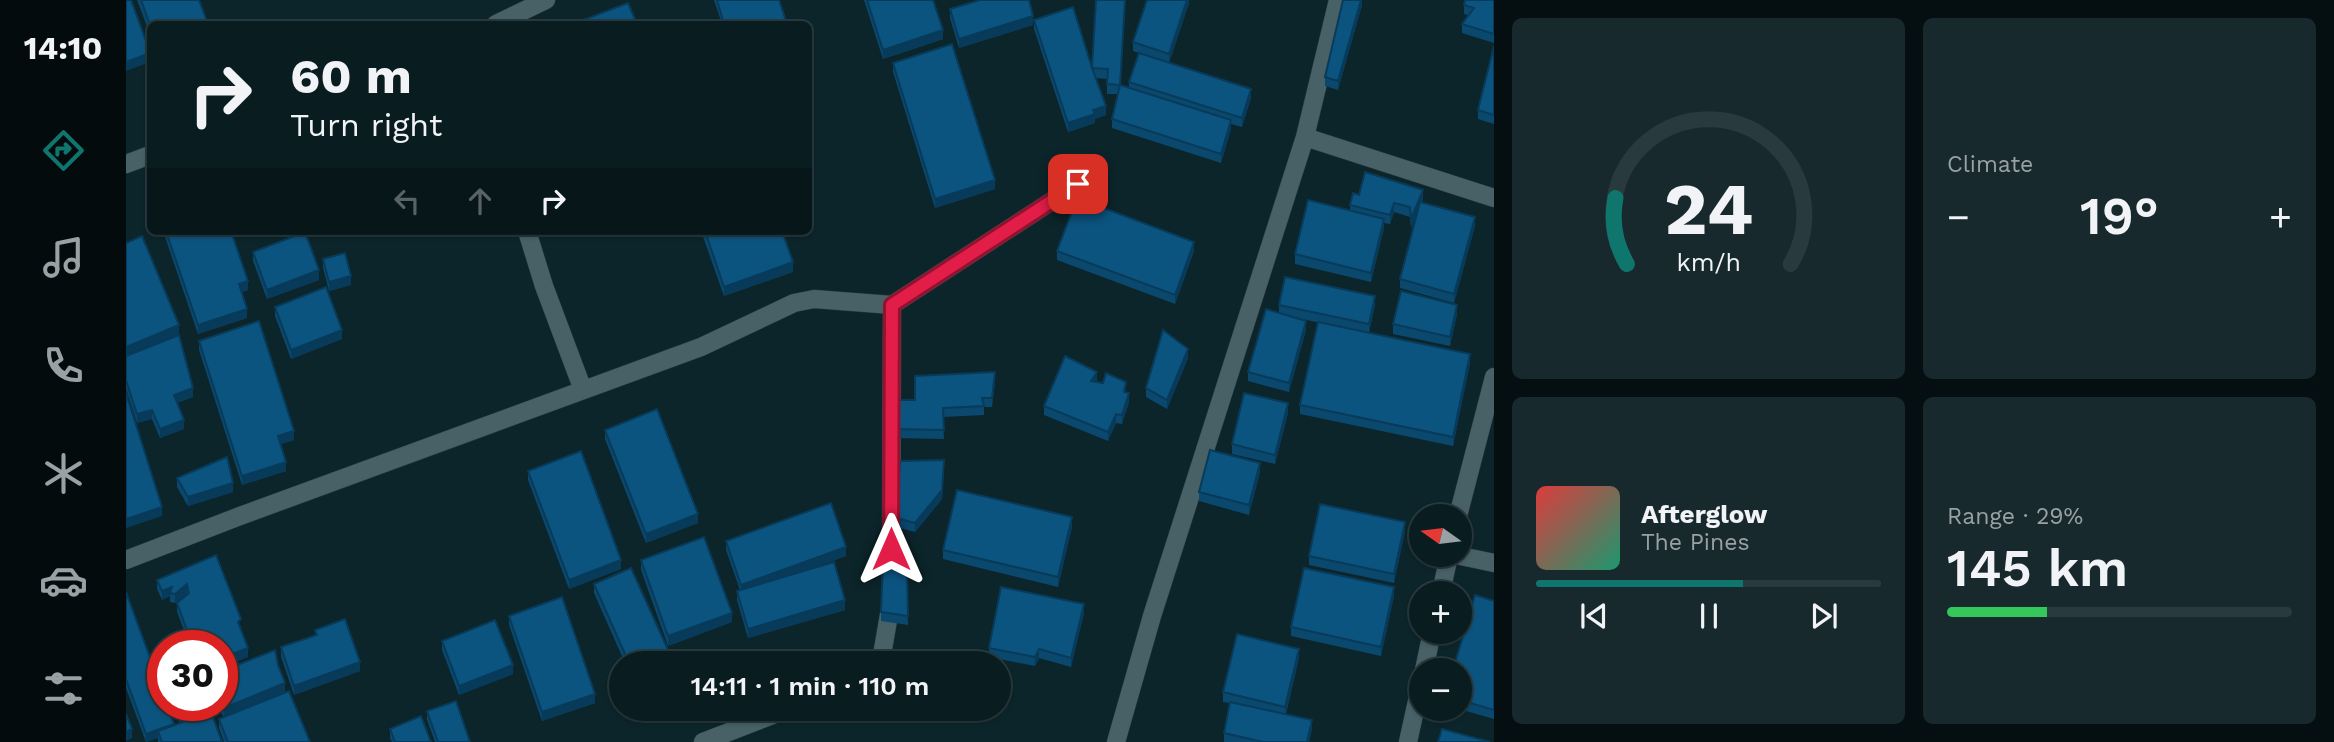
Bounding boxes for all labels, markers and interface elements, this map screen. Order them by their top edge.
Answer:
text: 14:10 [24,29,102,67]
text: 60 m [290,47,412,105]
icon: right [175,49,266,140]
text: Turn right [290,106,442,144]
icon: directions [39,126,88,175]
text: Climate [1947,151,2033,178]
pin [1048,154,1108,214]
icon: arrive [1059,165,1097,203]
text: 24 [1664,167,1753,253]
icon: left [388,182,426,220]
icon: ahead [461,182,499,220]
icon: right [534,182,572,220]
text: 19° [2080,186,2159,247]
text: − [1947,195,1970,239]
text: + [2269,195,2292,239]
icon: music [39,233,88,282]
text: km/h [1676,248,1741,277]
icon: phone [39,341,88,390]
icon: climate [39,449,88,498]
text: Afterglow [1641,499,1767,529]
text: Range · 29% [1947,503,2083,530]
north arrow [1409,504,1472,567]
map controls [1409,504,1472,721]
position arrow [854,512,928,586]
text: The Pines [1641,529,1750,556]
text: 145 km [1947,538,2128,599]
icon: car [39,556,88,605]
button: + [1409,581,1472,644]
icon: previous [1575,597,1613,635]
icon: pause [1690,597,1728,635]
icon: next [1805,597,1843,635]
speed limit sign: 30 [147,630,238,721]
button: − [1409,658,1472,721]
icon: filters [39,664,88,713]
text: 14:11 · 1 min · 110 m [691,671,929,701]

